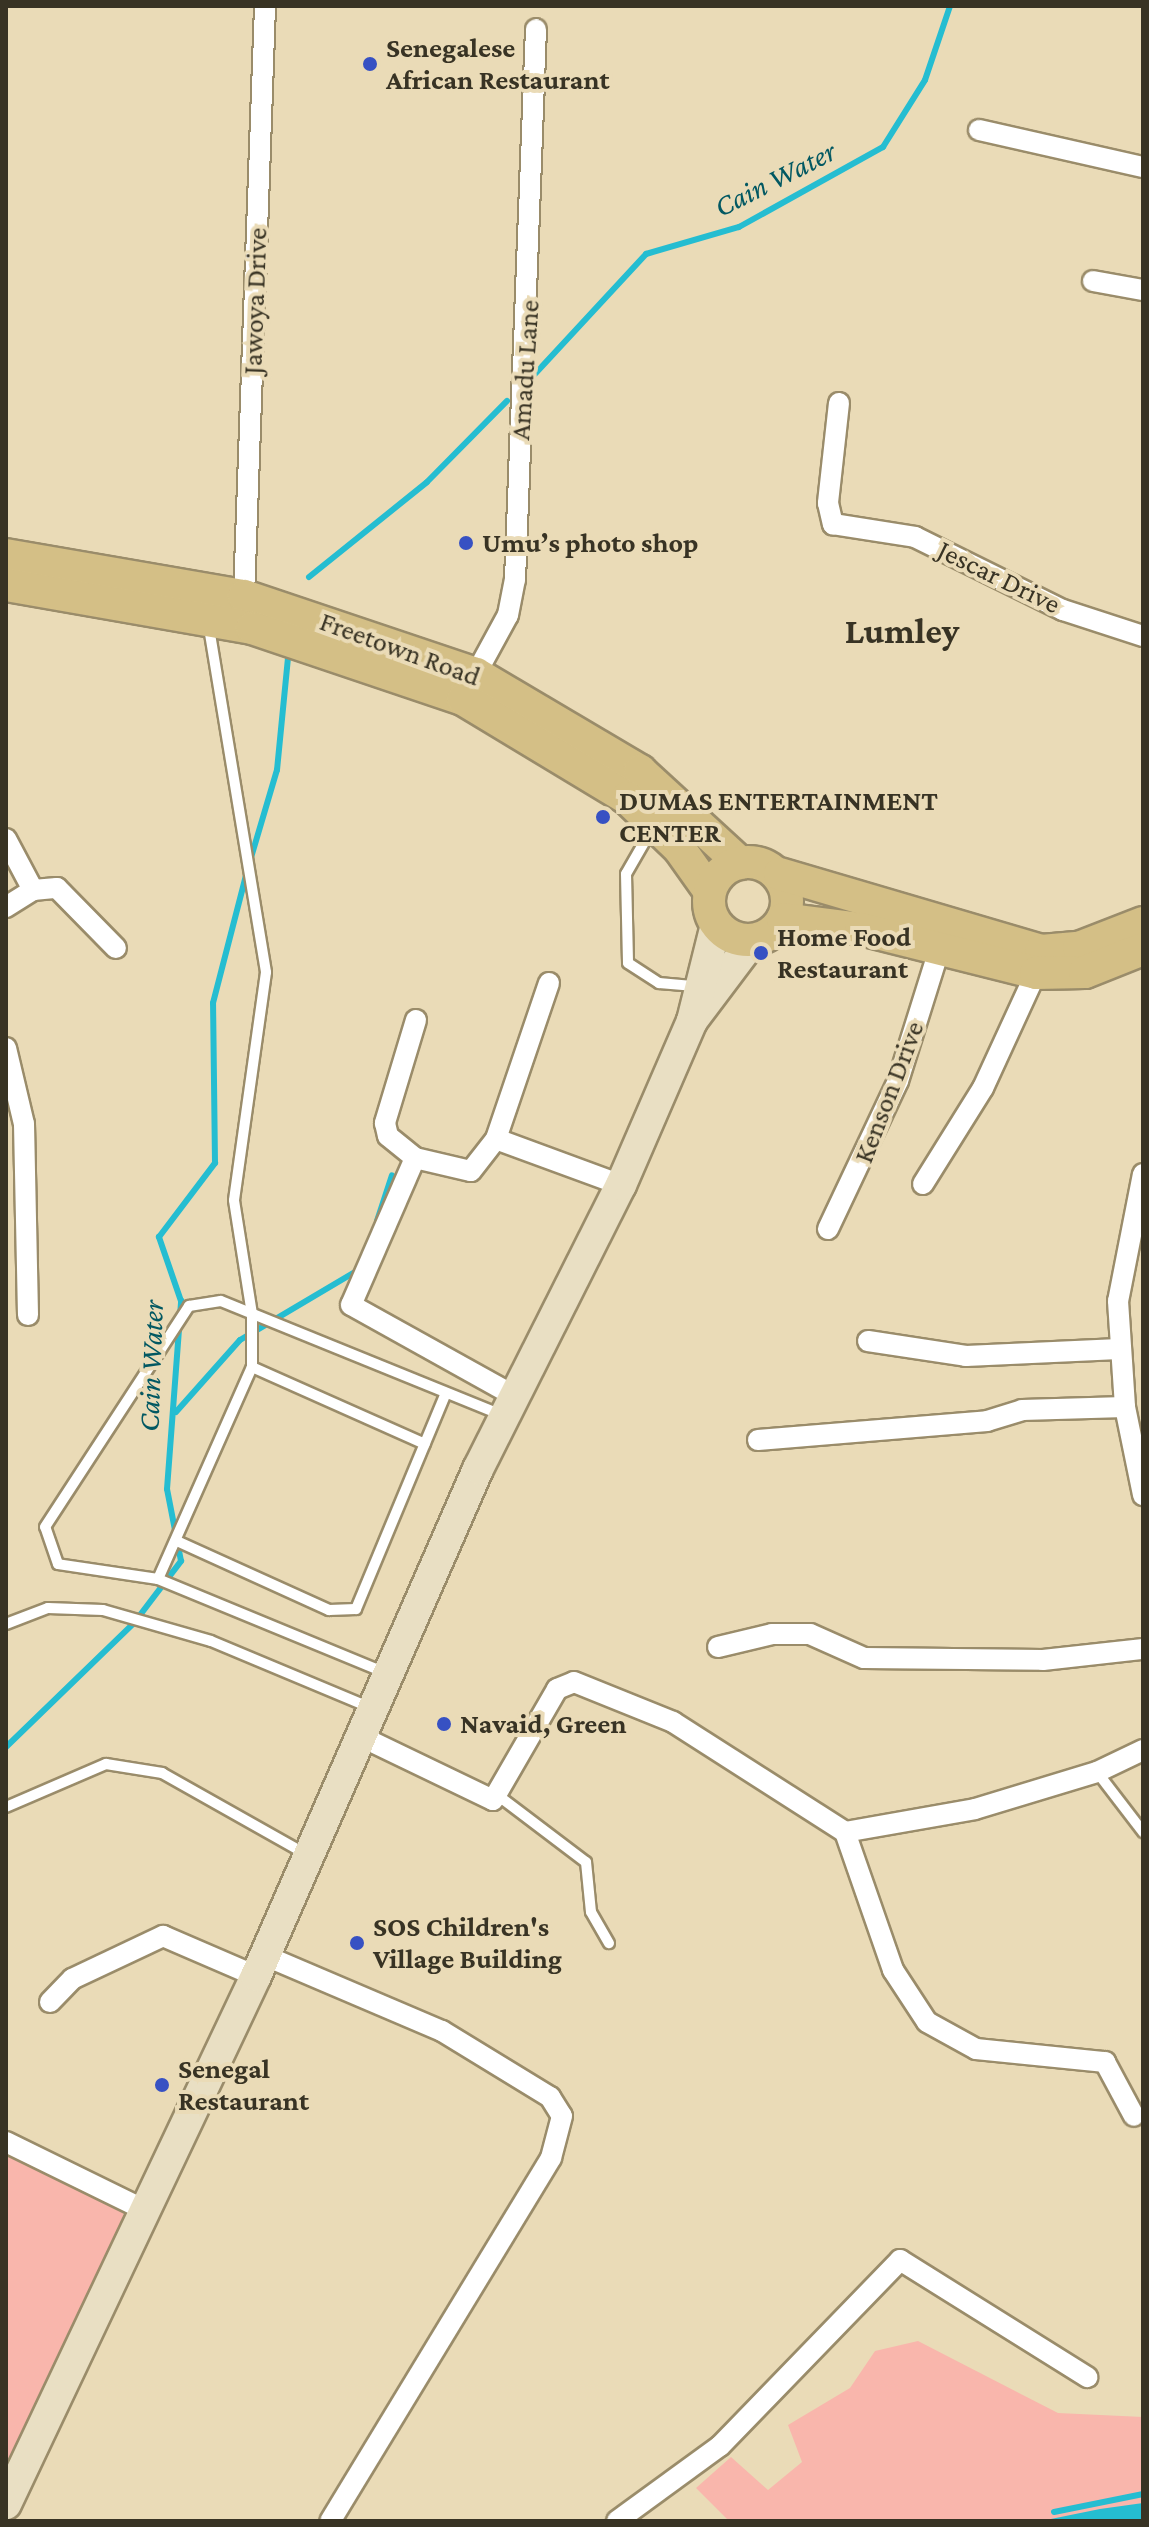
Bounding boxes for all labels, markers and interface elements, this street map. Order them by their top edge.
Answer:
place label: Senegalese African Restaurant [386,31,610,97]
marker: Senegalese African Restaurant [361,55,379,73]
water label: Cain Water [708,133,842,225]
street label: Jawoya Drive [236,227,274,375]
street label: Amadu Lane [503,299,547,441]
place label: Umu’s photo shop [482,526,698,560]
street label: Jescar Drive [932,533,1066,621]
marker: Umu’s photo shop [457,534,475,552]
street label: Freetown Road [315,604,485,694]
district label: Lumley [845,610,959,654]
place label: DUMAS ENTERTAINMENT CENTER [619,784,938,850]
marker: DUMAS ENTERTAINMENT CENTER [594,808,612,826]
place label: Home Food Restaurant [777,920,911,986]
marker: Home Food Restaurant [752,944,770,962]
street label: Kenson Drive [847,1016,931,1168]
water label: Cain Water [131,1300,171,1432]
place label: Navaid, Green [460,1707,626,1741]
marker: Navaid, Green [435,1715,453,1733]
place label: SOS Children's Village Building [373,1910,562,1976]
marker: SOS Children's Village Building [348,1934,366,1952]
place label: Senegal Restaurant [178,2052,309,2118]
marker: Senegal Restaurant [153,2076,171,2094]

